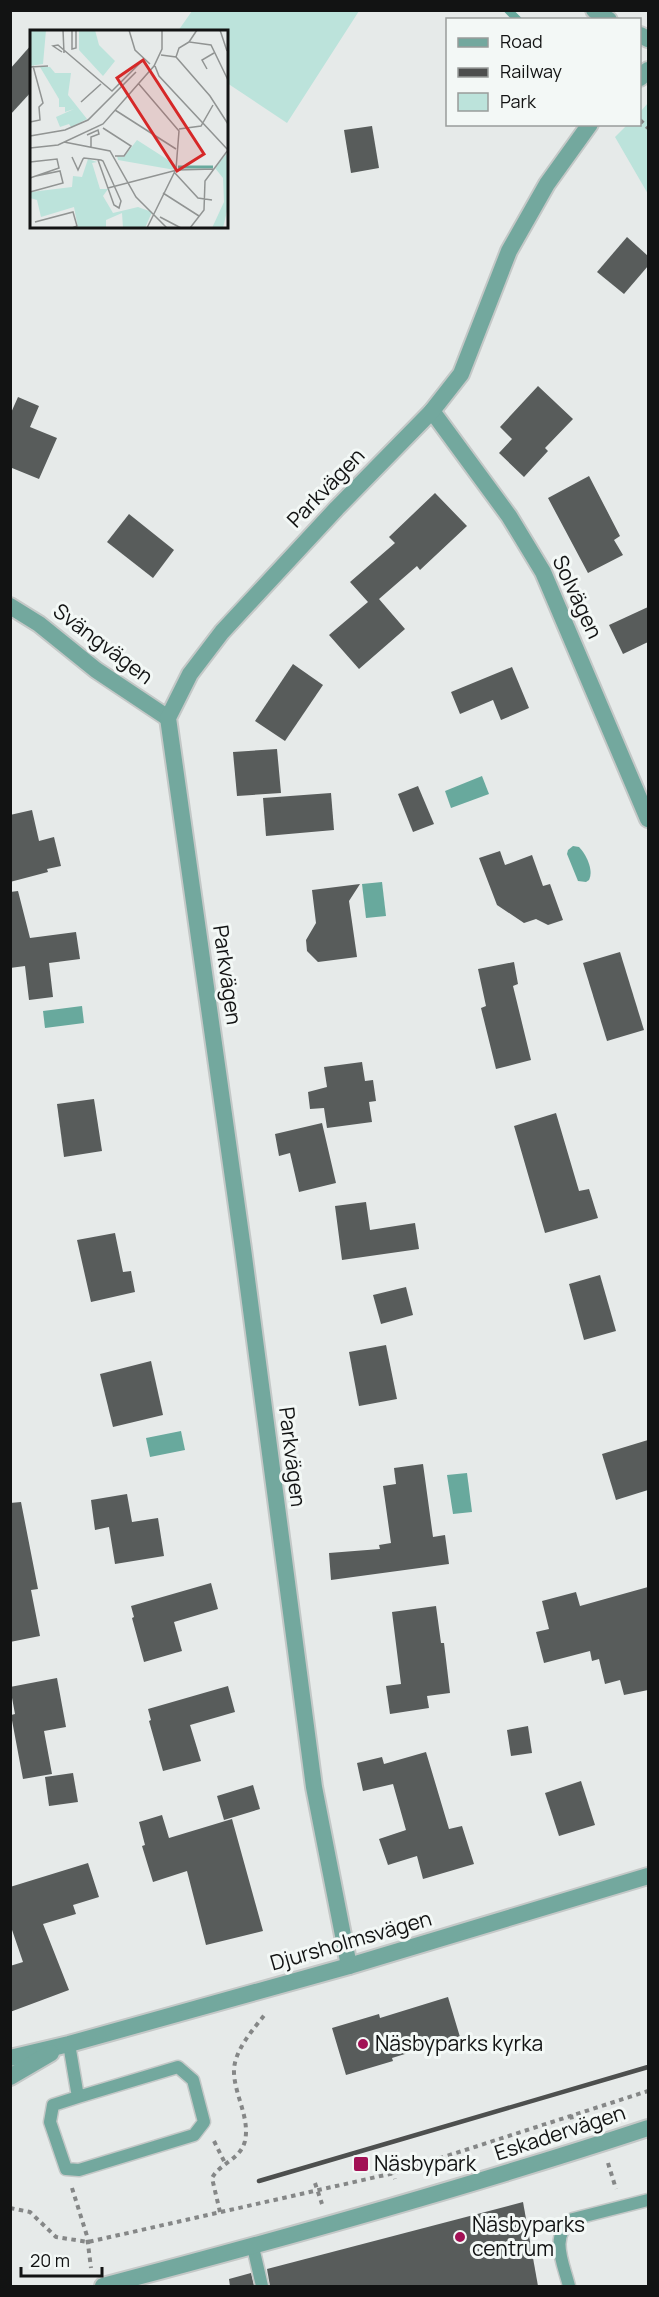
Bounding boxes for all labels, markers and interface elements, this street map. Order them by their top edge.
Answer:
legend [446,18,641,126]
text: Road [500,29,543,53]
inset map [30,30,228,228]
text: Railway [500,59,562,83]
text: Park [500,89,537,113]
street label: Parkvägen [280,441,370,533]
street label: Solvägen [546,550,609,643]
street label: Svängvägen [48,596,159,690]
street label: Parkvägen [207,923,249,1027]
street label: Parkvägen [273,1405,313,1508]
street label: Djursholmsvägen [267,1904,435,1976]
place label: Näsbyparks kyrka [375,2029,543,2057]
marker: Näsbyparks kyrka [356,2037,370,2051]
street label: Eskadervägen [491,2098,629,2166]
place label: Näsbypark [374,2149,477,2177]
marker: Näsbypark [352,2155,370,2173]
place label: Näsbyparks centrum [472,2210,585,2262]
marker: Näsbyparks centrum [453,2230,467,2244]
scale bar [21,2240,102,2278]
text: 20 m [30,2248,70,2272]

